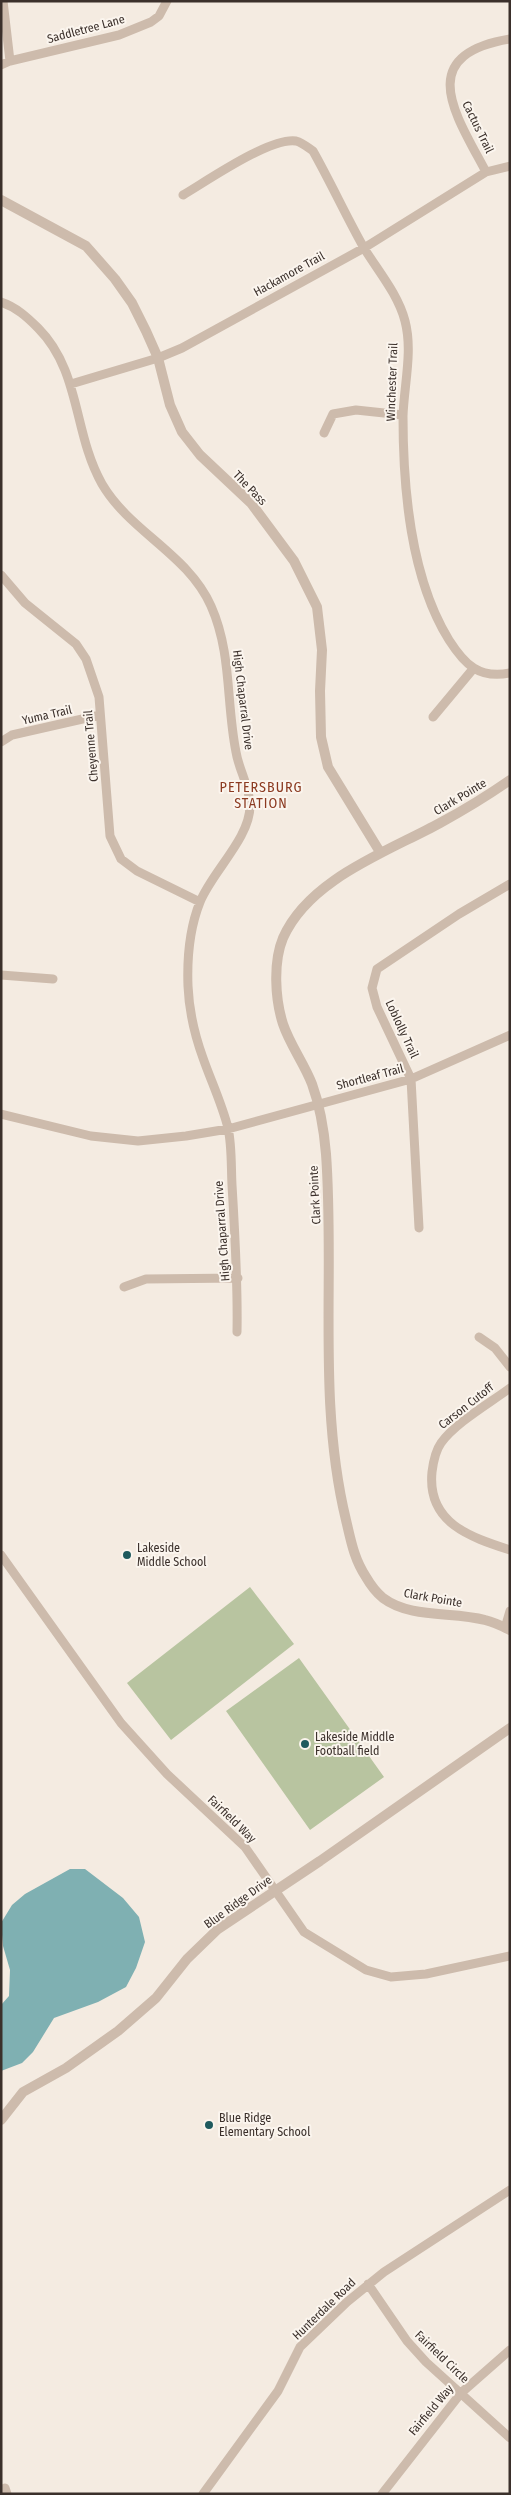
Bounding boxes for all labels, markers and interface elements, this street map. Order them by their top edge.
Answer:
street label: Saddletree Lane [46,12,126,46]
street label: Cactus Trail [459,99,497,155]
street label: Hackamore Trail [251,249,327,299]
street label: Winchester Trail [384,342,400,422]
street label: The Pass [230,468,270,508]
street label: High Chaparral Drive [230,649,256,751]
street label: Yuma Trail [21,702,73,728]
street label: Cheyenne Trail [81,710,101,782]
street label: Clark Pointe [431,776,489,818]
district label: PETERSBURG STATION [220,779,302,812]
street label: Loblolly Trail [382,998,422,1060]
street label: Shortleaf Trail [335,1061,405,1093]
street label: Clark Pointe [306,1165,324,1225]
street label: High Chaparral Drive [212,1180,232,1282]
street label: Carson Cutoff [436,1379,497,1432]
place label: Lakeside Middle School [137,1541,206,1569]
marker: Lakeside Middle School [121,1549,133,1561]
street label: Clark Pointe [403,1586,463,1610]
place label: Lakeside Middle Football field [315,1730,394,1758]
marker: Lakeside Middle Football field [299,1738,311,1750]
street label: Fairfield Way [205,1792,260,1846]
street label: Blue Ridge Drive [201,1873,275,1931]
place label: Blue Ridge Elementary School [219,2111,310,2139]
marker: Blue Ridge Elementary School [203,2119,215,2131]
street label: Hunterdale Road [290,2275,358,2343]
street label: Fairfield Circle [412,2328,472,2386]
street label: Fairfield Way [406,2381,457,2438]

